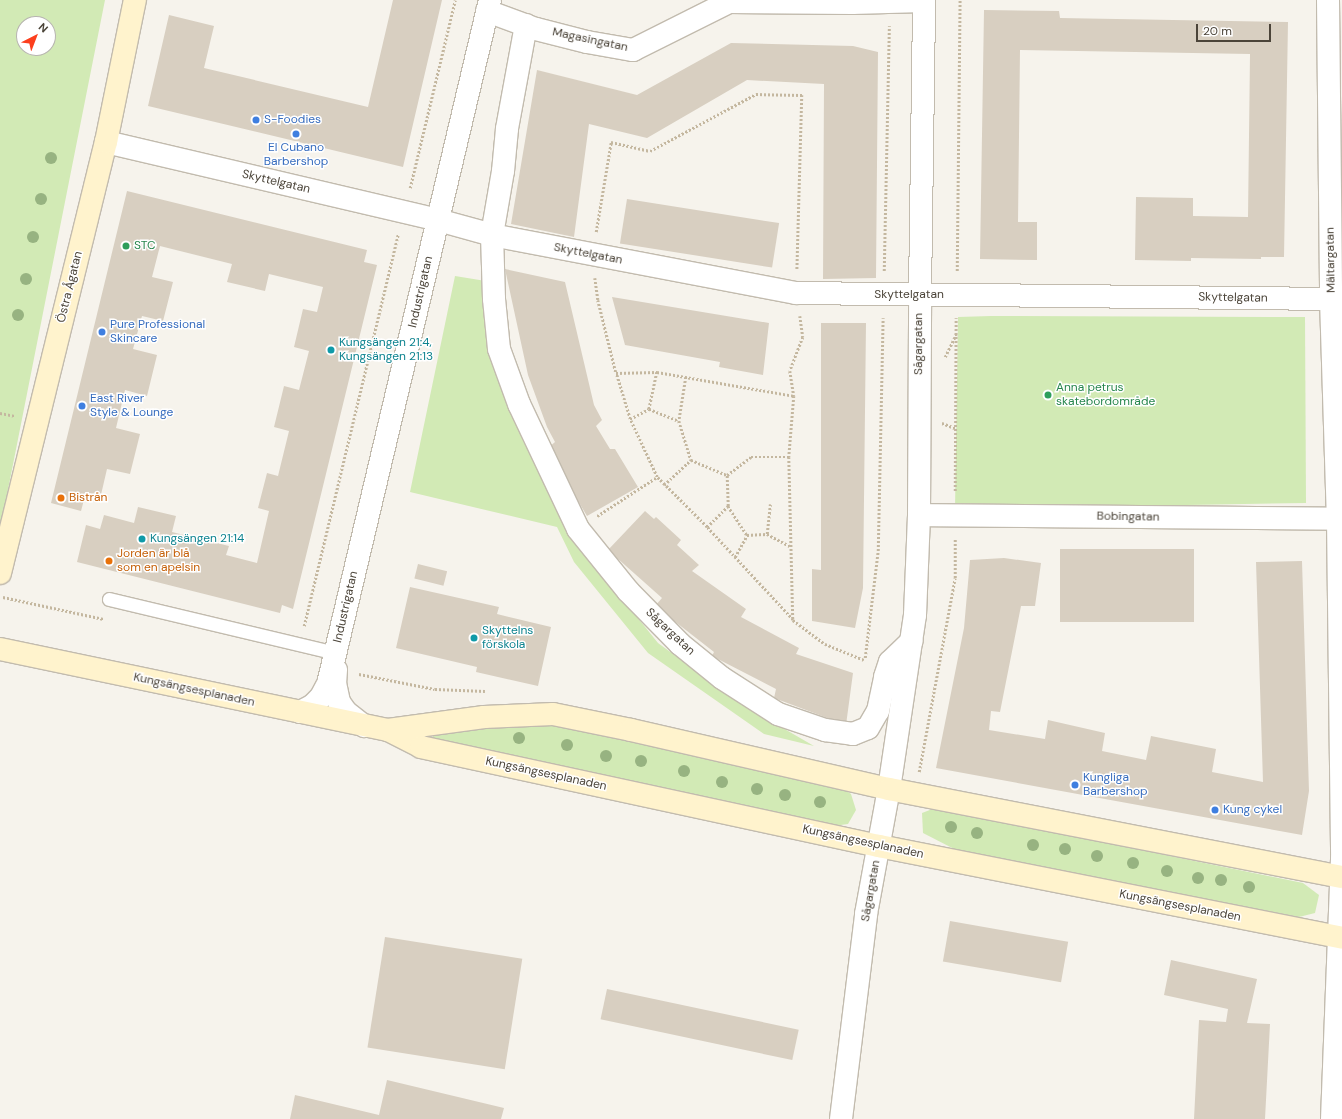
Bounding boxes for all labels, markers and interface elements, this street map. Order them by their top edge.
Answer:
north arrow [16,16,56,56]
scale bar [1198,16,1273,42]
text: N [36,20,51,36]
text: 20 m [1203,23,1232,39]
street label: Magasingatan [551,25,629,55]
place label: S-Foodies [264,113,321,127]
marker: S-Foodies [251,115,261,125]
marker: El Cubano Barbershop [291,129,301,139]
place label: El Cubano Barbershop [264,141,328,169]
street label: Skyttelgatan [240,167,312,197]
street label: Mältargatan [1323,227,1339,293]
place label: STC [134,239,156,253]
street label: Skyttelgatan [552,240,624,268]
marker: STC [121,241,131,251]
street label: Östra Ågatan [54,250,86,324]
street label: Industrigatan [406,255,436,329]
street label: Skyttelgatan [874,288,944,302]
street label: Skyttelgatan [1198,290,1268,306]
street label: Sågargatan [912,313,926,375]
place label: Pure Professional Skincare [110,318,205,346]
marker: Pure Professional Skincare [97,327,107,337]
place label: Kungsängen 21:4, Kungsängen 21:13 [339,336,433,364]
marker: Kungsängen 21:4, Kungsängen 21:13 [326,345,336,355]
place label: Anna petrus skatebordområde [1056,381,1155,409]
marker: Anna petrus skatebordområde [1043,390,1053,400]
place label: East River Style & Lounge [90,392,173,420]
marker: East River Style & Lounge [77,401,87,411]
place label: Bistrån [69,491,107,505]
marker: Bistrån [56,493,66,503]
street label: Bobingatan [1096,509,1160,525]
place label: Kungsängen 21:14 [150,532,244,546]
marker: Kungsängen 21:14 [137,534,147,544]
place label: Jorden är blå som en apelsin [117,547,200,575]
marker: Jorden är blå som en apelsin [104,556,114,566]
street label: Industrigatan [331,570,361,644]
street label: Sågargatan [642,606,698,658]
place label: Skyttelns förskola [482,624,533,652]
marker: Skyttelns förskola [469,633,479,643]
street label: Kungsängsesplanaden [132,670,256,710]
street label: Kungsängsesplanaden [484,754,608,794]
place label: Kungliga Barbershop [1083,771,1148,799]
marker: Kungliga Barbershop [1070,780,1080,790]
place label: Kung cykel [1223,803,1282,817]
marker: Kung cykel [1210,805,1220,815]
street label: Kungsängsesplanaden [801,822,925,862]
street label: Sågargatan [859,859,883,923]
street label: Kungsängsesplanaden [1118,887,1242,925]

